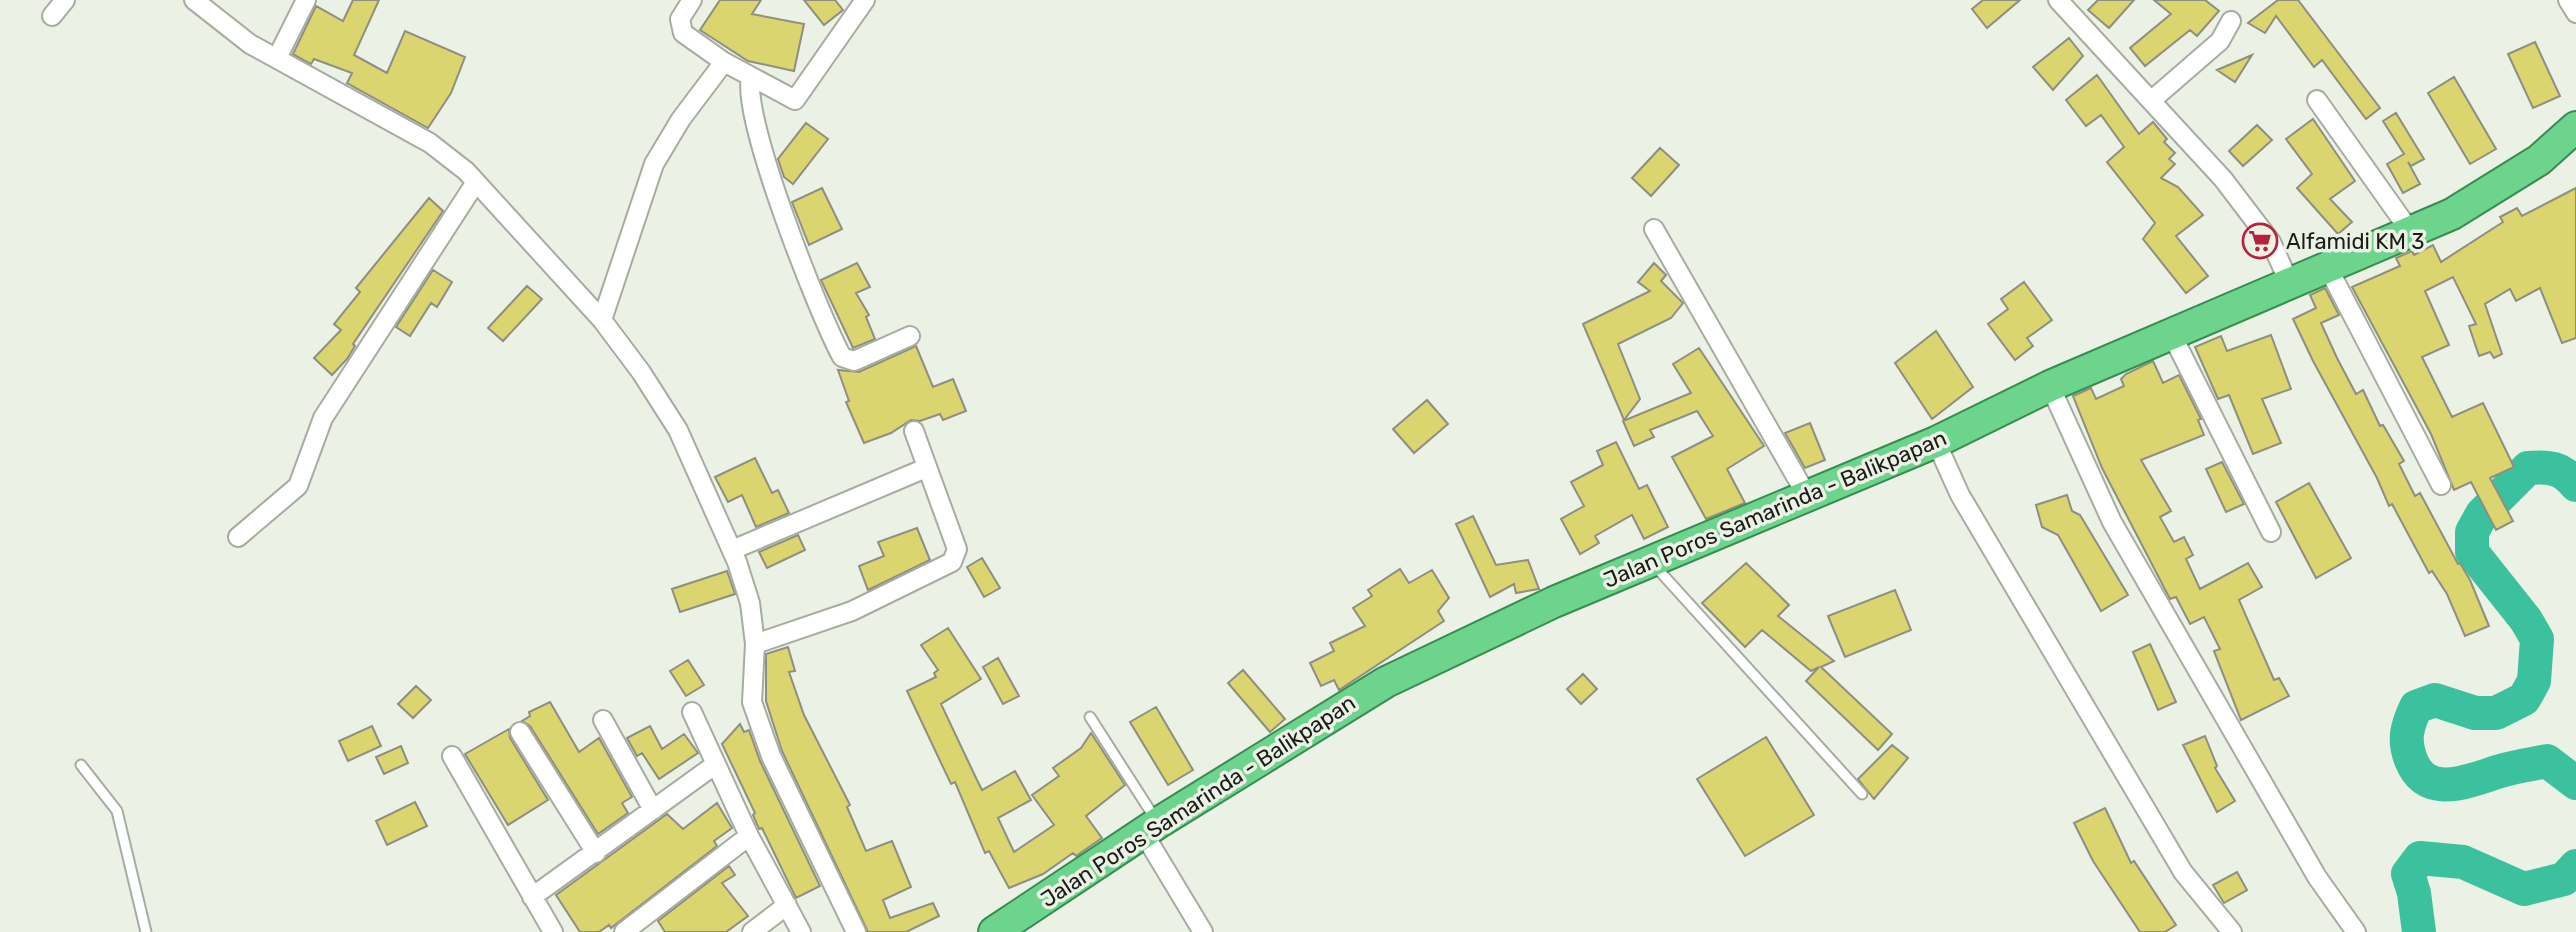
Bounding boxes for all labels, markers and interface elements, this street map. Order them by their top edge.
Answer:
supermarket icon: Alfamidi KM 3 [2241,222,2279,260]
place label: Alfamidi KM 3 [2286,228,2425,255]
street label: Jalan Poros Samarinda - Balikpapan [1599,424,1951,594]
street label: Jalan Poros Samarinda - Balikpapan [1035,689,1361,913]

